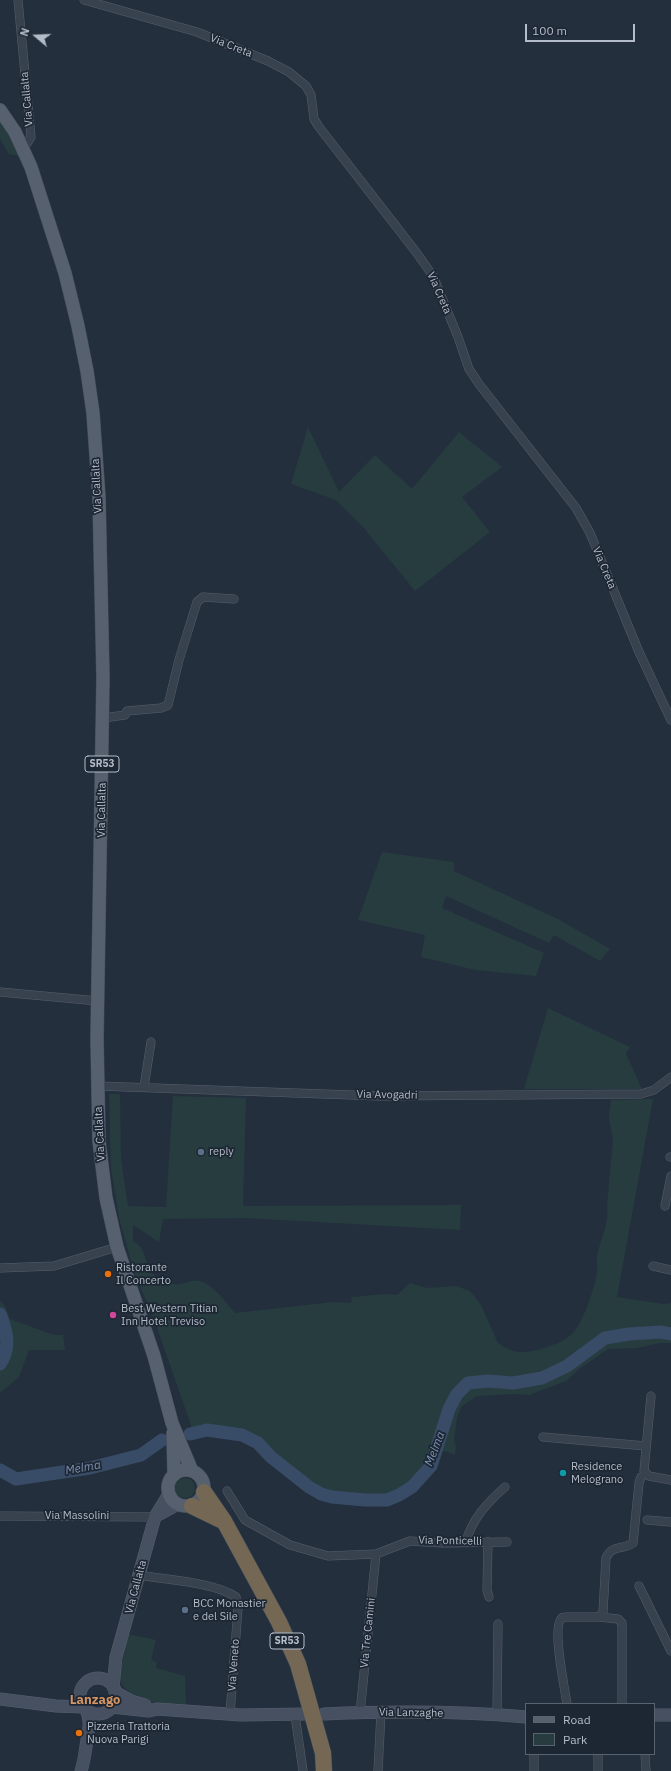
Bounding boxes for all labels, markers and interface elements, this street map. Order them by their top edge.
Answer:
north arrow [16,16,56,56]
scale bar [527,16,637,42]
text: 100 m [532,23,567,38]
text: N [17,26,33,38]
street label: Via Creta [208,32,254,60]
street label: Via Callalta [18,71,36,127]
street label: Via Creta [424,270,454,316]
street label: Via Callalta [89,458,105,514]
street label: Via Creta [589,545,619,591]
road number: SR53 [85,756,119,772]
street label: Via Callalta [95,782,109,838]
street label: Via Avogadri [356,1088,418,1102]
street label: Via Callalta [92,1106,108,1162]
place label: reply [209,1145,234,1159]
marker: reply [196,1147,206,1157]
place label: Ristorante Il Concerto [116,1261,171,1287]
marker: Ristorante Il Concerto [103,1269,113,1279]
place label: Best Western Titian Inn Hotel Treviso [121,1302,217,1328]
marker: Best Western Titian Inn Hotel Treviso [108,1310,118,1320]
water label: Melma [422,1430,448,1468]
water label: Melma [64,1458,102,1478]
place label: Residence Melograno [571,1460,623,1486]
marker: Residence Melograno [558,1468,568,1478]
street label: Via Massolini [45,1509,109,1523]
street label: Via Ponticelli [418,1534,482,1548]
street label: Via Callalta [122,1559,150,1615]
place label: BCC Monastier e del Sile [193,1597,265,1623]
street label: Via Tre Camini [358,1597,378,1669]
marker: BCC Monastier e del Sile [180,1605,190,1615]
road number: SR53 [270,1633,304,1649]
street label: Via Veneto [226,1638,242,1692]
district label: Lanzago [70,1692,120,1708]
legend [525,1703,655,1755]
street label: Via Lanzaghe [379,1706,443,1720]
text: Road [563,1712,591,1727]
place label: Pizzeria Trattoria Nuova Parigi [87,1720,170,1746]
marker: Pizzeria Trattoria Nuova Parigi [74,1728,84,1738]
text: Park [563,1732,587,1747]

